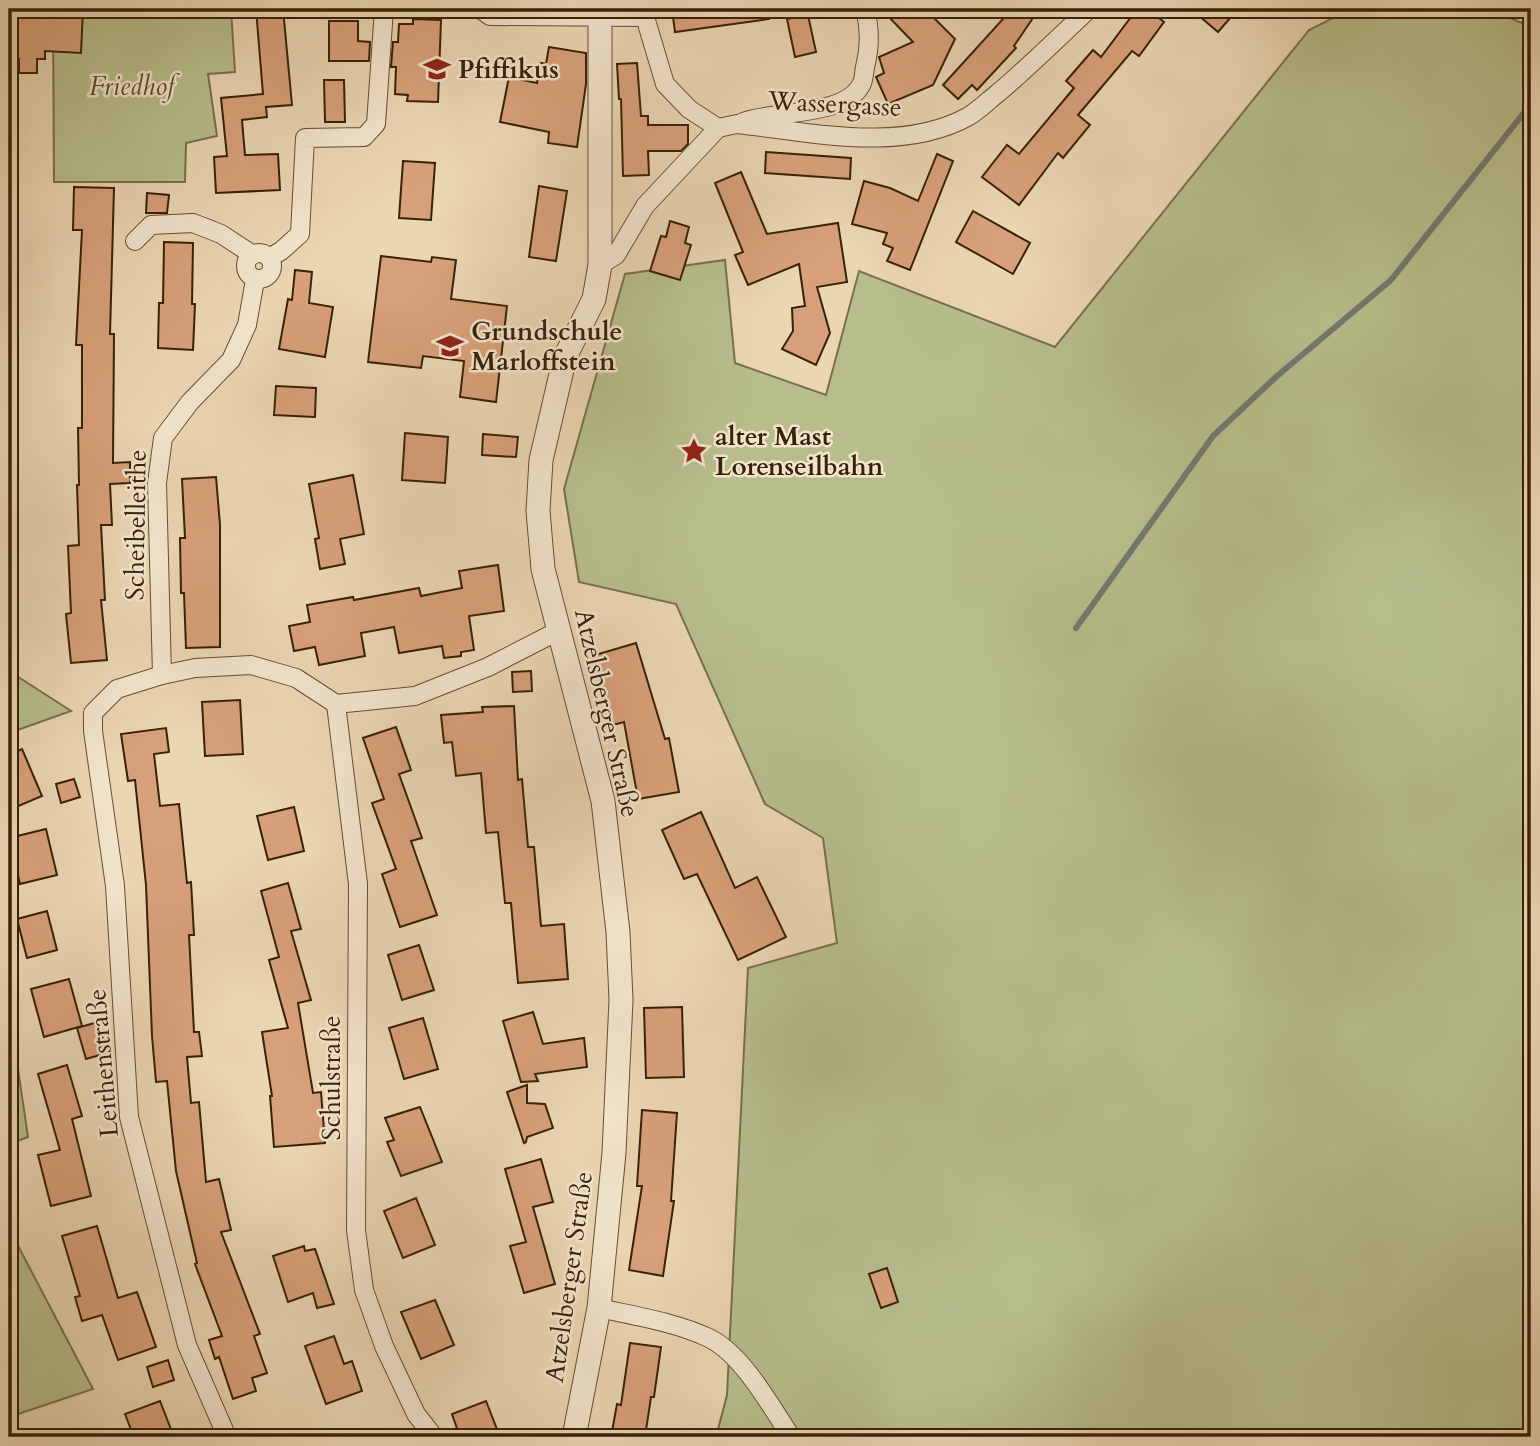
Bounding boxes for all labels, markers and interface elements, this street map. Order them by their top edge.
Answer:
place label: Pfiffikus [458,52,559,87]
school or university icon: Pfiffikus [422,54,452,84]
park label: Friedhof [89,69,180,104]
street label: Wassergasse [766,83,903,125]
place label: Grundschule Marloffstein [471,314,622,379]
school or university icon: Grundschule Marloffstein [435,331,465,361]
place label: alter Mast Lorenseilbahn [715,419,884,484]
place icon: alter Mast Lorenseilbahn [679,436,709,466]
street label: Scheibelleithe [117,449,155,601]
street label: Atzelsberger Straße [566,605,648,821]
street label: Leithenstraße [79,987,127,1139]
street label: Schulstraße [314,1016,349,1140]
street label: Atzelsberger Straße [537,1169,601,1385]

